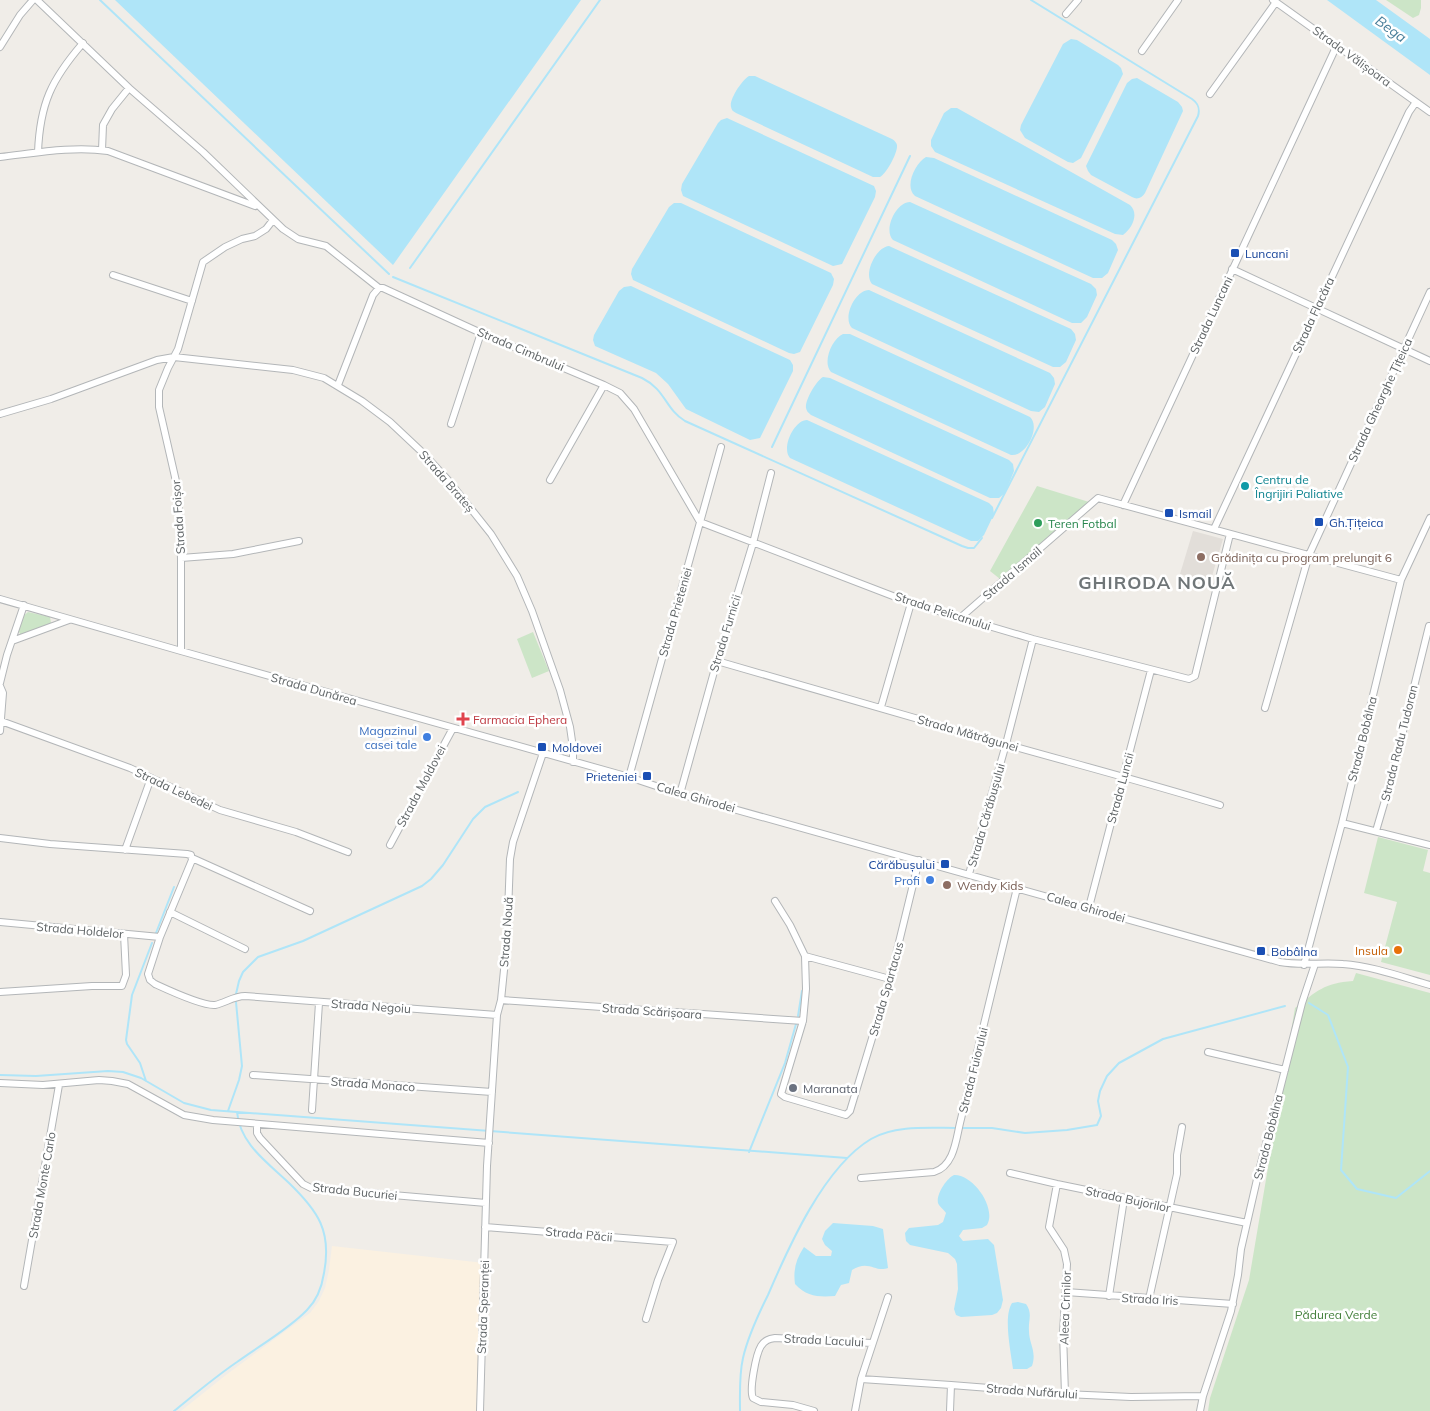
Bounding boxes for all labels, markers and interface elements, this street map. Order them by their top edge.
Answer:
water label: Bega [1372,12,1410,46]
street label: Strada Vălișoara [1309,22,1394,90]
place label: Luncani [1245,246,1288,261]
marker: Luncani [1229,247,1241,259]
street label: Strada Luncani [1186,274,1236,356]
street label: Strada Flacăra [1289,275,1337,355]
street label: Strada Cimbrului [475,324,567,374]
street label: Strada Gheorghe Țițeica [1345,336,1416,465]
street label: Strada Brateș [415,447,478,516]
place label: Centru de Îngrijiri Paliative [1254,472,1343,501]
street label: Strada Foișor [168,479,189,554]
marker: Centru de Îngrijiri Paliative [1239,480,1251,492]
place label: Ismail [1179,506,1212,521]
marker: Ismail [1163,507,1175,519]
place label: Gh.Țițeica [1329,515,1384,531]
place label: Teren Fotbal [1048,516,1117,531]
marker: Gh.Țițeica [1313,516,1325,528]
marker: Teren Fotbal [1032,517,1044,529]
street label: Strada Ismail [979,543,1045,603]
place label: Grădinița cu program prelungit 6 [1211,550,1392,566]
marker: Grădinița cu program prelungit 6 [1195,551,1207,563]
street label: Strada Prieteniei [655,566,695,658]
district label: GHIRODA NOUĂ [1078,571,1236,594]
street label: Strada Pelicanului [893,588,993,634]
street label: Strada Furnicii [706,592,744,674]
street label: Strada Dunărea [269,670,359,708]
street label: Strada Radu Tudoran [1377,683,1421,803]
street label: Strada Bobâlna [1344,695,1380,783]
street label: Strada Mătrăgunei [916,711,1020,755]
place label: Farmacia Ephera [473,712,567,727]
marker: Farmacia Ephera [457,713,469,725]
place label: Magazinul casei tale [359,723,417,752]
marker: Magazinul casei tale [421,731,433,743]
place label: Moldovei [552,740,602,755]
marker: Moldovei [536,741,548,753]
street label: Strada Moldovei [393,742,449,829]
street label: Strada Luncii [1103,751,1137,825]
street label: Strada Cărăbușului [964,761,1009,869]
street label: Strada Lebedei [133,764,215,814]
place label: Prieteniei [586,769,637,784]
marker: Prieteniei [641,770,653,782]
street label: Calea Ghirodei [655,779,737,815]
place label: Cărăbușului [868,857,935,873]
marker: Cărăbușului [939,858,951,870]
place label: Profi [894,873,920,888]
marker: Profi [924,874,936,886]
place label: Wendy Kids [957,878,1024,893]
marker: Wendy Kids [941,879,953,891]
street label: Calea Ghirodei [1045,889,1127,925]
street label: Strada Nouă [496,896,516,968]
street label: Strada Holdelor [36,919,125,941]
street label: Strada Spartacus [865,940,907,1038]
place label: Insula [1355,943,1388,958]
place label: Bobâlna [1271,944,1318,959]
marker: Insula [1392,944,1404,956]
marker: Bobâlna [1255,945,1267,957]
street label: Strada Negoiu [331,996,411,1016]
street label: Strada Scărișoara [602,1000,702,1023]
street label: Strada Fuiorului [955,1025,991,1114]
street label: Strada Monaco [330,1074,416,1094]
place label: Maranata [803,1081,858,1096]
marker: Maranata [787,1082,799,1094]
street label: Strada Bobâlna [1250,1093,1286,1181]
street label: Strada Monte Carlo [25,1130,59,1239]
street label: Strada Bucuriei [312,1179,398,1203]
street label: Strada Bujorilor [1084,1183,1173,1215]
street label: Strada Păcii [545,1224,613,1244]
street label: Strada Speranței [474,1260,493,1354]
street label: Aleea Crinilor [1056,1270,1074,1345]
street label: Strada Iris [1121,1290,1179,1308]
park label: Pădurea Verde [1295,1307,1377,1322]
street label: Strada Lacului [784,1330,864,1350]
street label: Strada Nufărului [986,1380,1078,1402]

